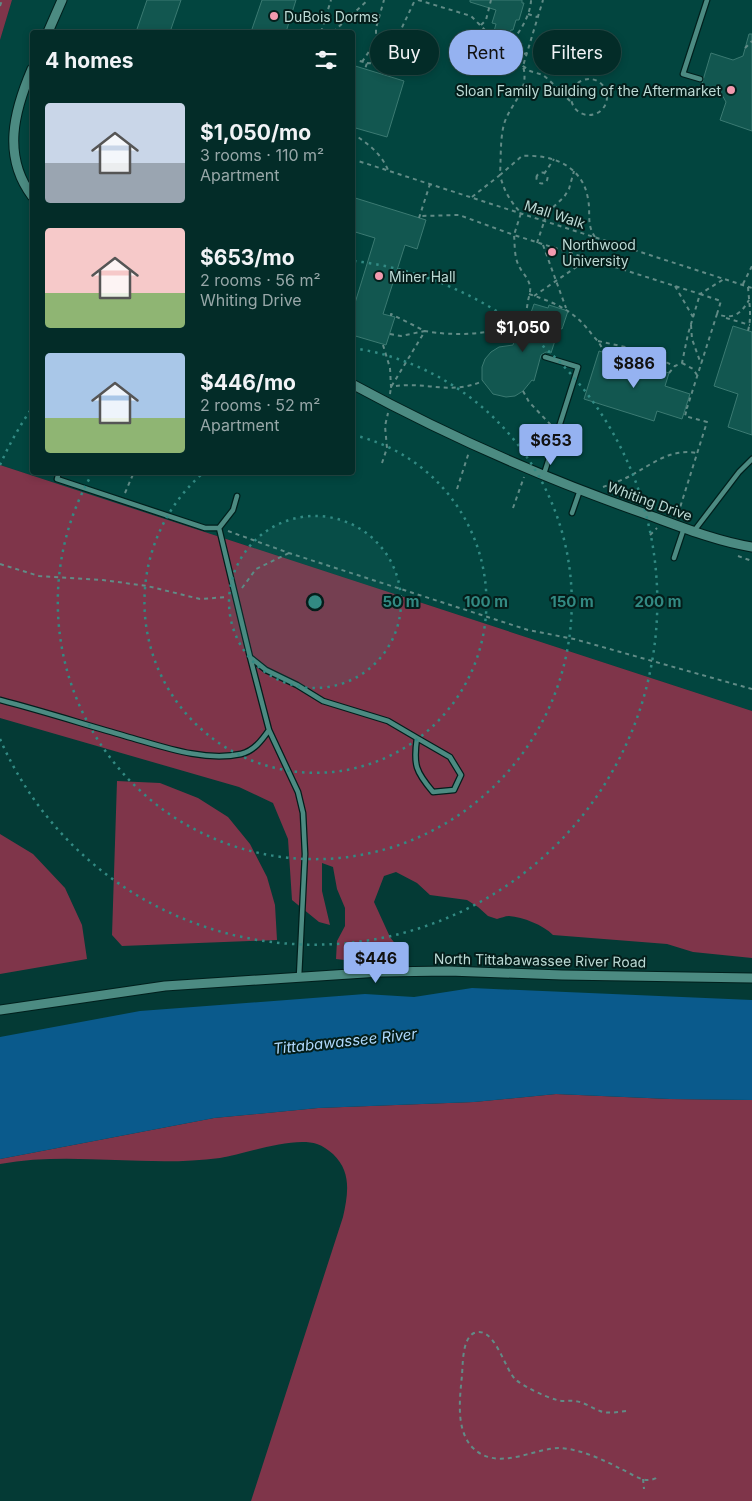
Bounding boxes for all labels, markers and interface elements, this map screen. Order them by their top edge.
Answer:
place label: DuBois Dorms [284,8,378,25]
marker: DuBois Dorms [268,10,280,22]
chip: Buy [370,30,439,75]
chip: Rent [449,30,523,75]
chip: Filters [533,30,621,75]
icon: filters [312,46,340,74]
text: 4 homes [45,48,134,73]
place label: Sloan Family Building of the Aftermarket [456,82,721,99]
marker: Sloan Family Building of the Aftermarket [725,84,737,96]
text: $1,050/mo [200,120,311,145]
icon: home [85,123,145,183]
text: 3 rooms · 110 m² [200,145,324,165]
text: Apartment [200,165,280,185]
street label: Mall Walk [522,196,588,232]
place label: Northwood University [562,236,636,269]
text: $653/mo [200,245,295,270]
marker: Northwood University [546,246,558,258]
icon: home [85,248,145,308]
place label: Miner Hall [389,268,456,285]
text: 2 rooms · 56 m² [200,270,321,290]
marker: Miner Hall [373,270,385,282]
text: Whiting Drive [200,290,302,310]
pin: $1,050 [482,310,564,353]
text: $1,050 [496,317,550,337]
pin: $886 [604,346,664,389]
text: $886 [613,353,655,373]
text: $446/mo [200,370,296,395]
icon: home [85,373,145,433]
text: 2 rooms · 52 m² [200,395,320,415]
text: Apartment [200,415,280,435]
pin: $653 [521,424,581,466]
text: $653 [530,430,572,450]
street label: Whiting Drive [605,478,695,524]
text: 50 m [383,592,419,611]
text: 100 m [464,592,508,611]
text: 150 m [550,592,594,611]
text: 200 m [635,592,681,611]
centre of rings [306,593,324,611]
pin: $446 [346,942,406,984]
text: $446 [355,948,397,968]
street label: North Tittabawassee River Road [434,950,646,970]
water label: Tittabawassee River [272,1024,418,1058]

